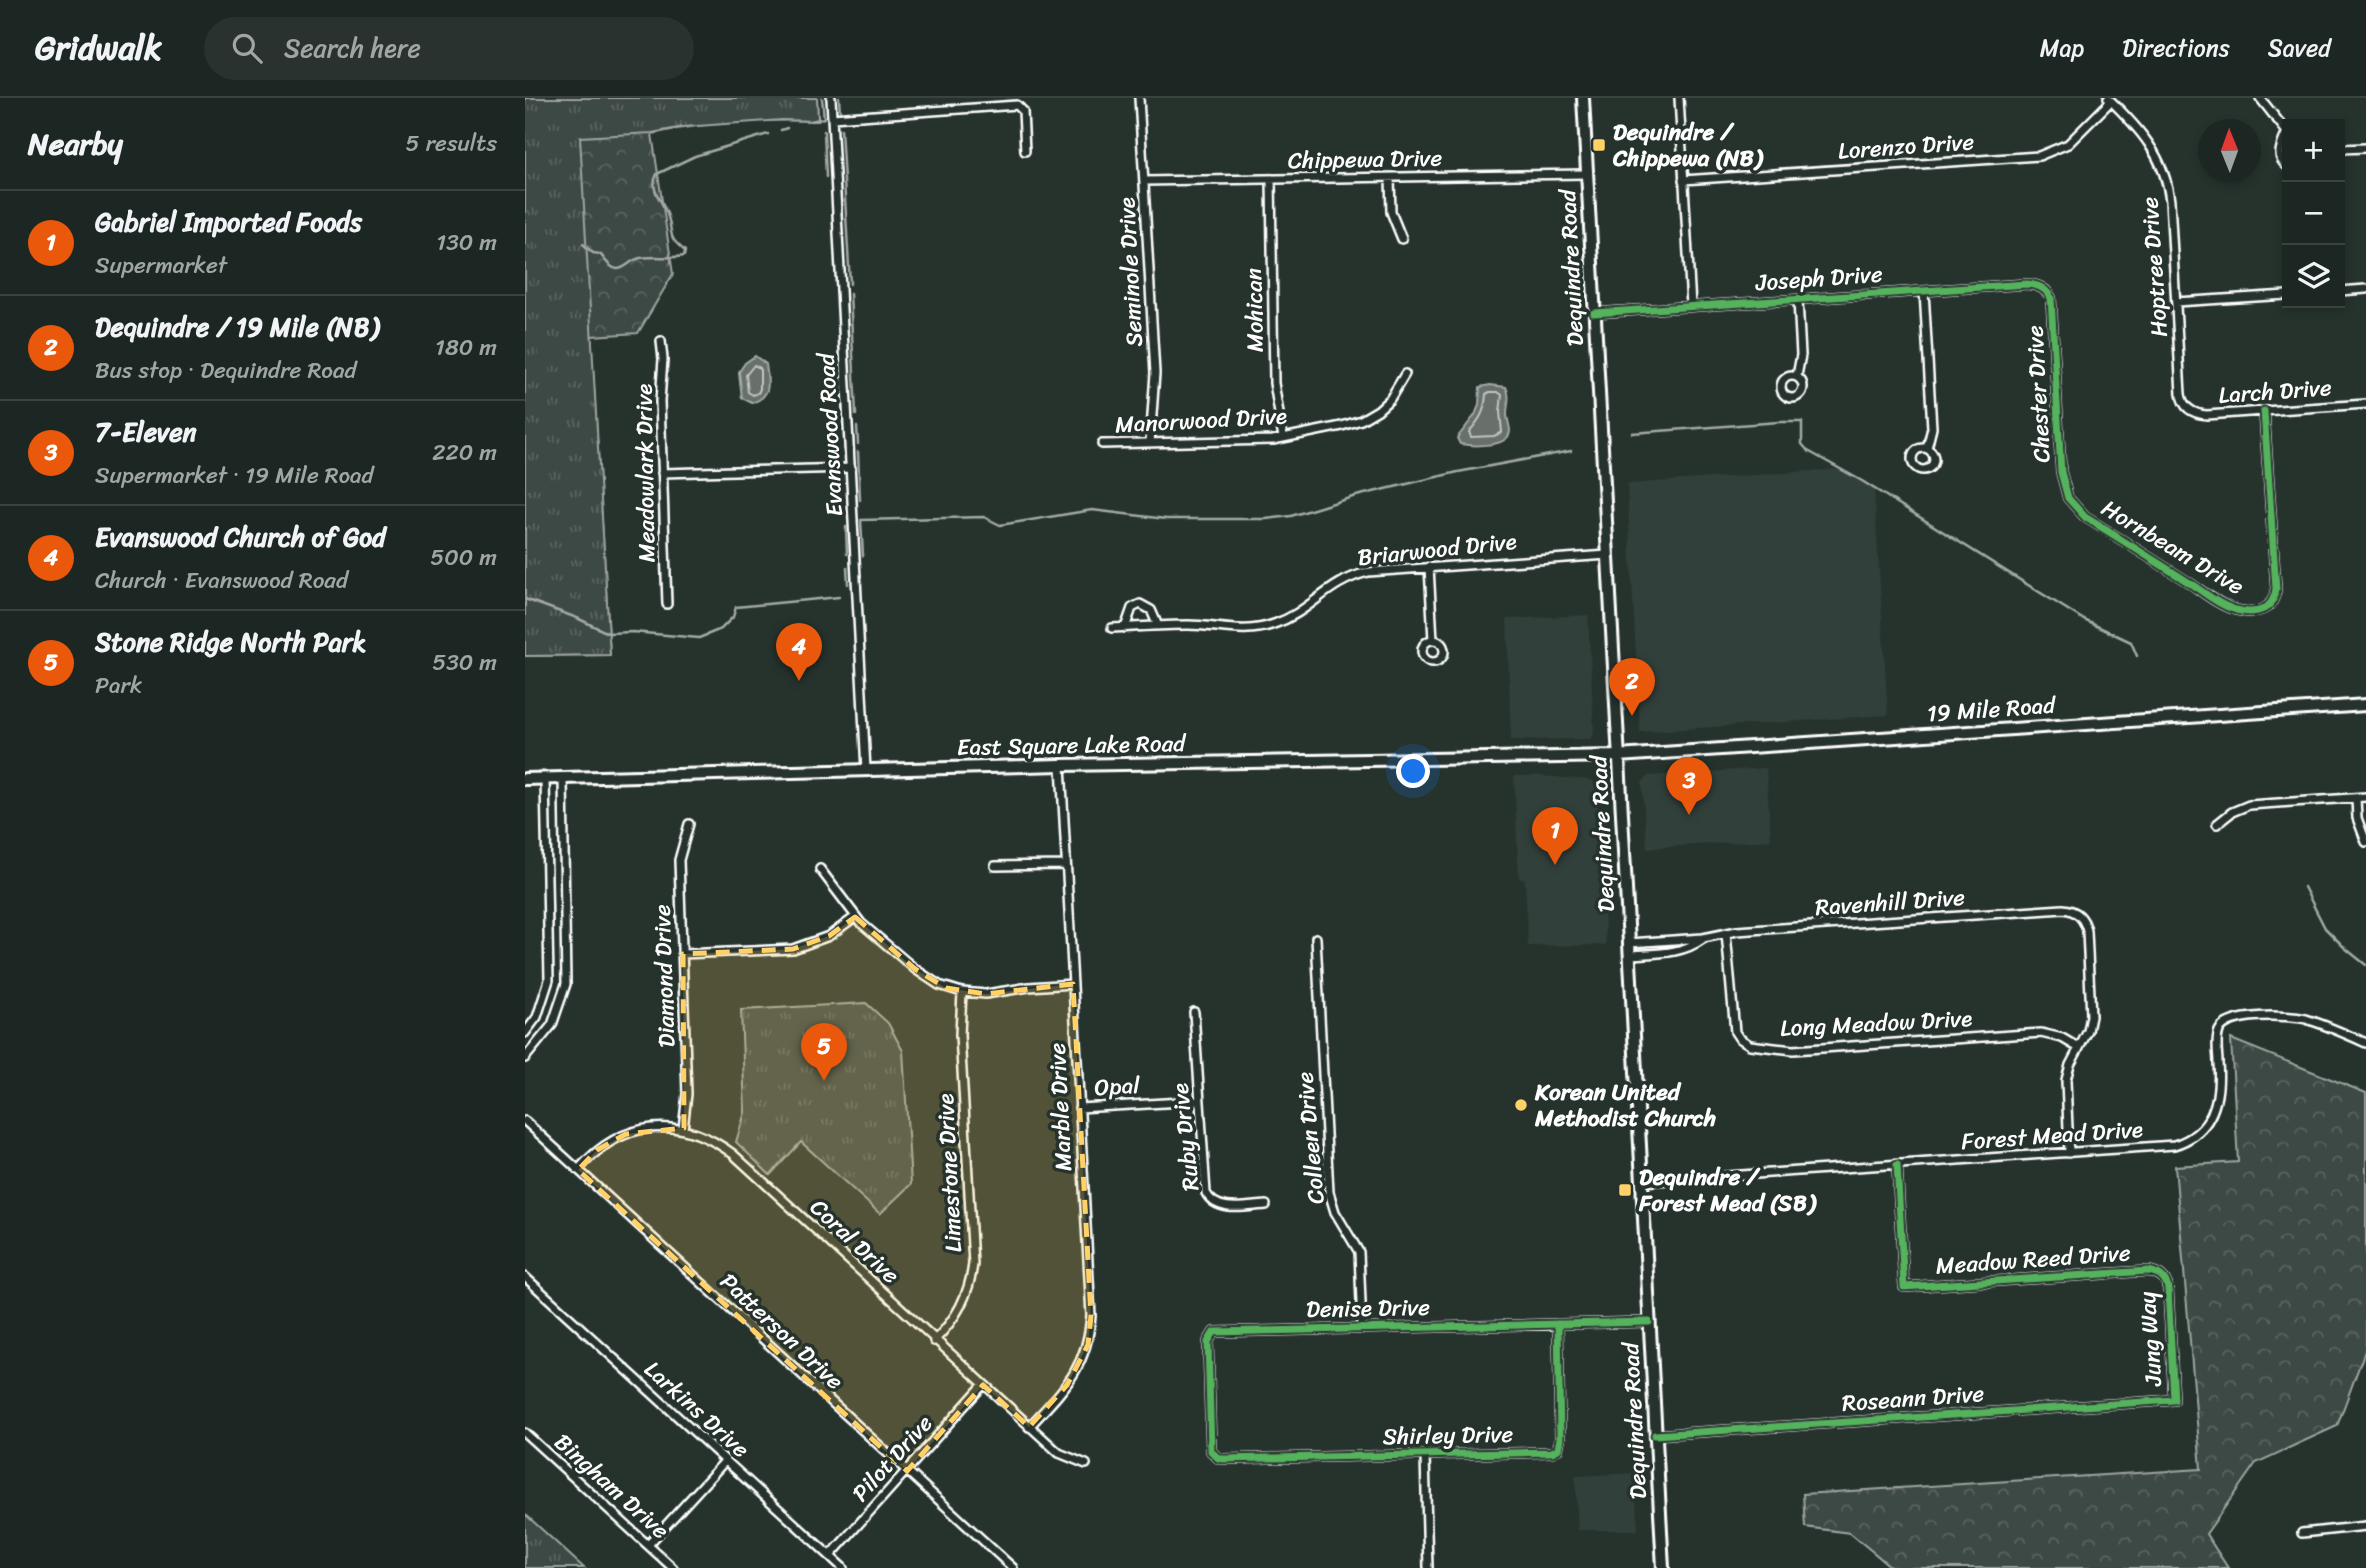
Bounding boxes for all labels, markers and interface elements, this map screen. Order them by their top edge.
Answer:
search box [204,17,694,80]
text: Gridwalk [35,19,162,77]
text: Search here [284,25,421,71]
text: Map [2040,27,2084,69]
text: Directions [2122,27,2230,69]
text: Saved [2268,27,2331,69]
icon: search [228,29,266,67]
place label: Dequindre / Chippewa (NB) [1612,112,1764,179]
text: Nearby [28,117,123,171]
north arrow [2198,119,2261,182]
map controls [2282,119,2345,308]
button: + [2282,119,2345,182]
street label: Lorenzo Drive [1837,121,1976,172]
text: 5 results [406,123,497,164]
marker: Dequindre / Chippewa (NB) [1591,137,1607,153]
street label: Chippewa Drive [1287,138,1443,181]
button: − [2282,182,2345,245]
street label: Dequindre Road [1547,187,1596,347]
street label: Hoptree Drive [2129,195,2180,338]
street label: Seminole Drive [1106,196,1155,348]
text: Gabriel Imported Foods [95,199,362,245]
text: 1 [46,222,56,263]
text: 130 m [436,222,497,263]
text: Supermarket [95,245,227,286]
button: layers [2282,245,2345,308]
street label: Joseph Drive [1753,254,1884,303]
street label: Mohican [1233,267,1276,353]
text: Dequindre / 19 Mile (NB) [95,304,379,350]
street label: Chester Drive [2014,324,2063,464]
text: 2 [44,327,58,368]
text: 180 m [435,327,497,368]
text: Bus stop · Dequindre Road [95,350,357,391]
street label: Evanswood Road [806,351,855,518]
street label: Larch Drive [2217,367,2333,416]
street label: Meadowlark Drive [623,383,668,563]
street label: Manorwood Drive [1114,396,1288,445]
text: 7-Eleven [95,409,197,455]
text: 3 [45,432,57,473]
text: 220 m [432,432,497,473]
text: Supermarket · 19 Mile Road [95,455,374,496]
street label: Hornbeam Drive [2093,488,2253,607]
text: Evanswood Church of God [95,514,386,560]
street label: Briarwood Drive [1356,521,1519,578]
text: 4 [44,537,58,578]
text: 500 m [430,537,497,578]
text: Church · Evanswood Road [95,560,348,601]
text: Stone Ridge North Park [95,619,366,665]
pin: 4 [776,623,822,681]
text: 5 [44,642,58,683]
text: 530 m [432,642,497,683]
pin: 2 [1609,658,1655,716]
text: Park [95,665,142,706]
street label: 19 Mile Road [1926,684,2058,734]
street label: East Square Lake Road [956,723,1187,768]
street label: Dequindre Road [1578,753,1627,913]
your location [1396,754,1430,788]
pin: 3 [1666,757,1712,815]
pin: 1 [1532,807,1578,865]
street label: Ravenhill Drive [1814,877,1966,928]
street label: Diamond Drive [642,904,687,1048]
street label: Long Meadow Drive [1779,998,1973,1049]
pin: 5 [801,1023,847,1081]
street label: Marble Drive [1037,1042,1084,1172]
street label: Opal [1093,1065,1141,1108]
street label: Colleen Drive [1284,1070,1337,1206]
place label: Korean United Methodist Church [1534,1072,1716,1139]
street label: Ruby Drive [1159,1081,1212,1193]
street label: Limestone Drive [925,1092,974,1254]
marker: Korean United Methodist Church [1513,1097,1529,1113]
street label: Forest Mead Drive [1960,1109,2144,1162]
place label: Dequindre / Forest Mead (SB) [1638,1157,1817,1224]
marker: Dequindre / Forest Mead (SB) [1617,1182,1633,1198]
street label: Coral Drive [800,1188,910,1295]
street label: Meadow Reed Drive [1934,1232,2132,1287]
street label: Patterson Drive [710,1262,854,1400]
street label: Denise Drive [1306,1287,1431,1330]
street label: Jung Way [2127,1290,2174,1389]
street label: Dequindre Road [1610,1340,1659,1500]
street label: Larkins Drive [634,1350,759,1469]
street label: Roseann Drive [1841,1373,1986,1424]
street label: Pilot Drive [841,1405,943,1512]
street label: Shirley Drive [1382,1414,1514,1457]
street label: Bingham Drive [544,1423,679,1550]

